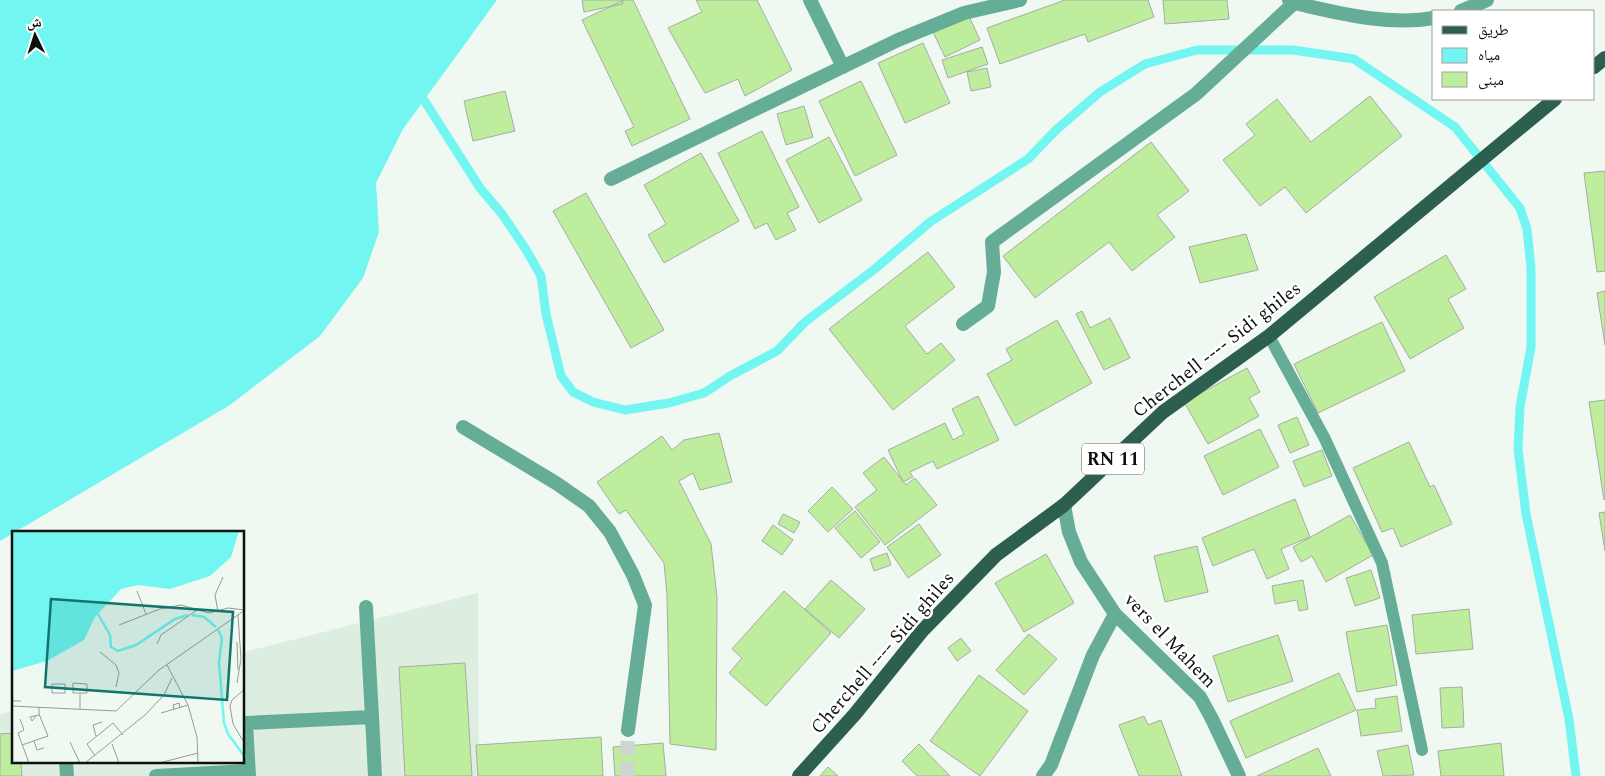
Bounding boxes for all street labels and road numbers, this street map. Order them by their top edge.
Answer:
street label: Cherchell ---- Sidi ghiles [1126,275,1308,425]
road number: RN 11 [1082,444,1144,474]
street label: Cherchell ---- Sidi ghiles [804,565,962,741]
street label: vers el Mahem [1116,586,1223,695]

